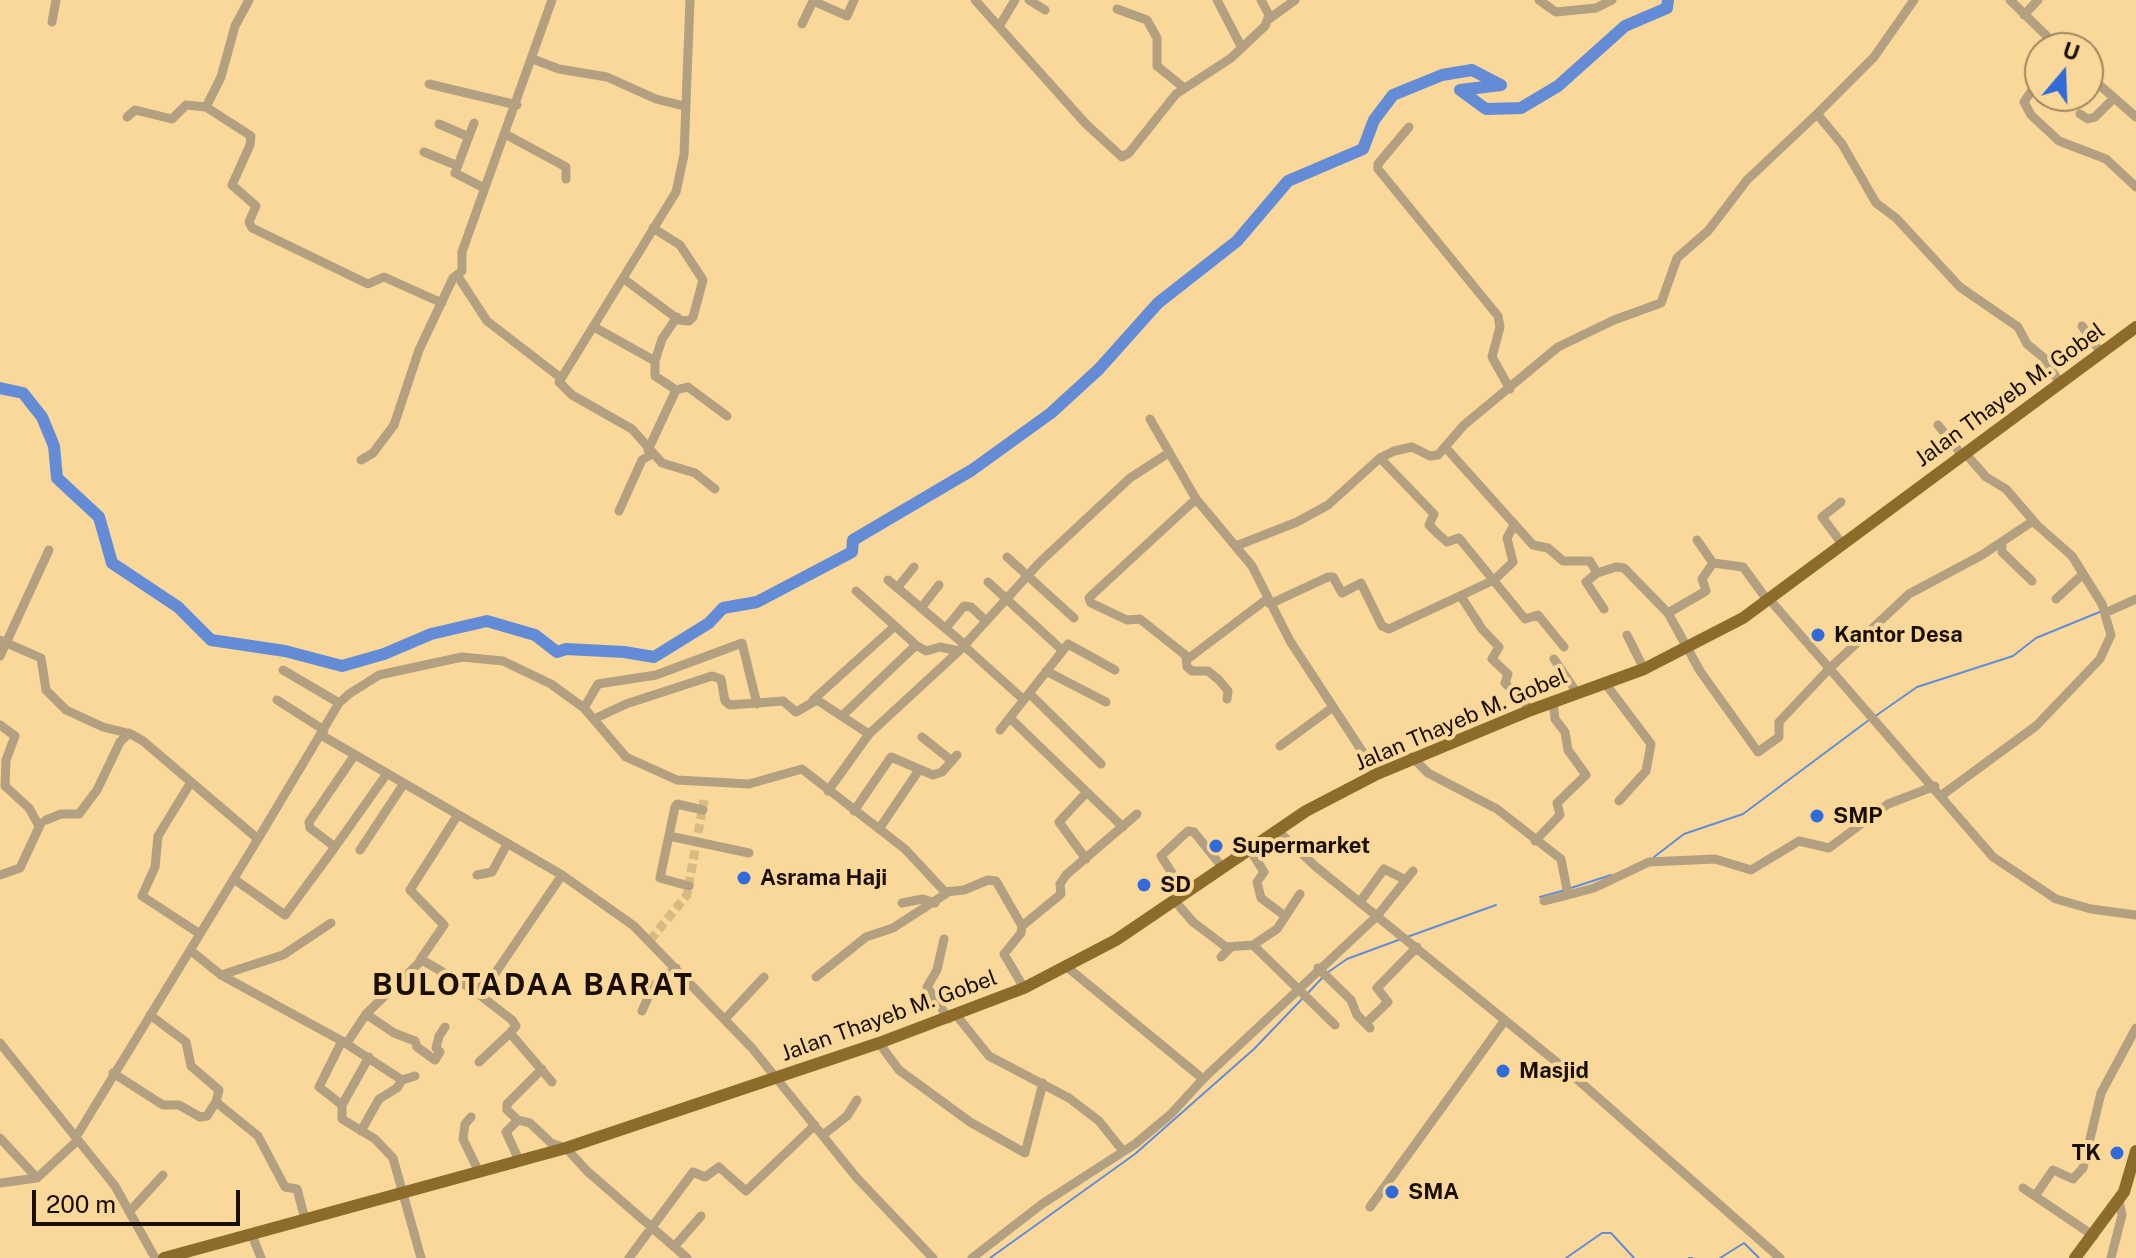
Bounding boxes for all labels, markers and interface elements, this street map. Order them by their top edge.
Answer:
north arrow [2024,32,2104,112]
text: U [2059,36,2083,66]
street label: Jalan Thayeb M. Gobel [1910,317,2110,473]
place label: Kantor Desa [1834,622,1963,648]
marker: Kantor Desa [1809,626,1827,644]
street label: Jalan Thayeb M. Gobel [1351,663,1571,777]
place label: SMP [1833,803,1883,829]
marker: SMP [1808,807,1826,825]
place label: Supermarket [1232,833,1370,859]
marker: Supermarket [1207,837,1225,855]
place label: Asrama Haji [760,865,887,891]
marker: Asrama Haji [735,869,753,887]
place label: SD [1160,872,1191,898]
marker: SD [1135,876,1153,894]
street label: Jalan Thayeb M. Gobel [777,965,1001,1067]
district label: BULOTADAA BARAT [372,968,694,1004]
place label: Masjid [1519,1058,1589,1084]
marker: Masjid [1494,1062,1512,1080]
place label: TK [2072,1140,2101,1166]
marker: TK [2108,1144,2126,1162]
scale bar [36,1174,244,1224]
place label: SMA [1408,1179,1459,1205]
marker: SMA [1383,1183,1401,1201]
text: 200 m [46,1190,116,1218]

